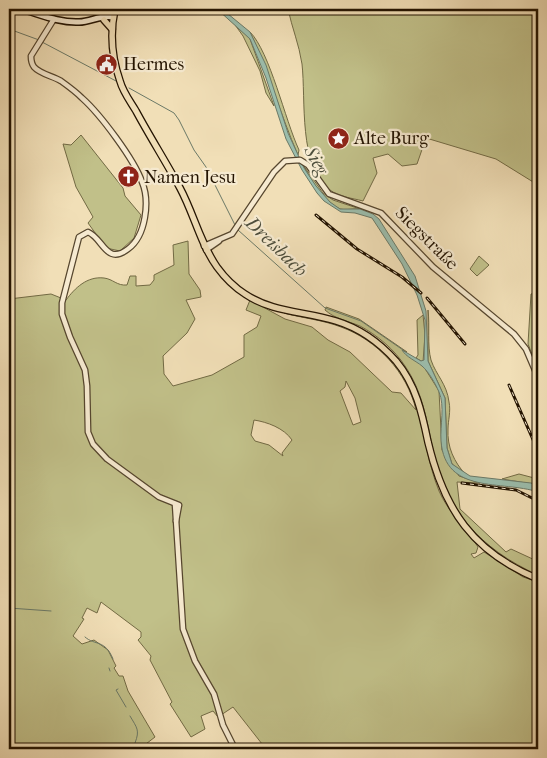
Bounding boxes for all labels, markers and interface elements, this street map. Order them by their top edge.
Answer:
public building icon: Hermes [95,52,119,76]
place label: Hermes [123,54,184,75]
place icon: Alte Burg [326,126,350,150]
place label: Alte Burg [353,128,429,149]
water label: Sieg [299,141,333,179]
church icon: Namen Jesu [116,165,140,189]
place label: Namen Jesu [144,167,236,188]
street label: Siegstraße [391,202,463,274]
water label: Dreisbach [240,211,312,281]

